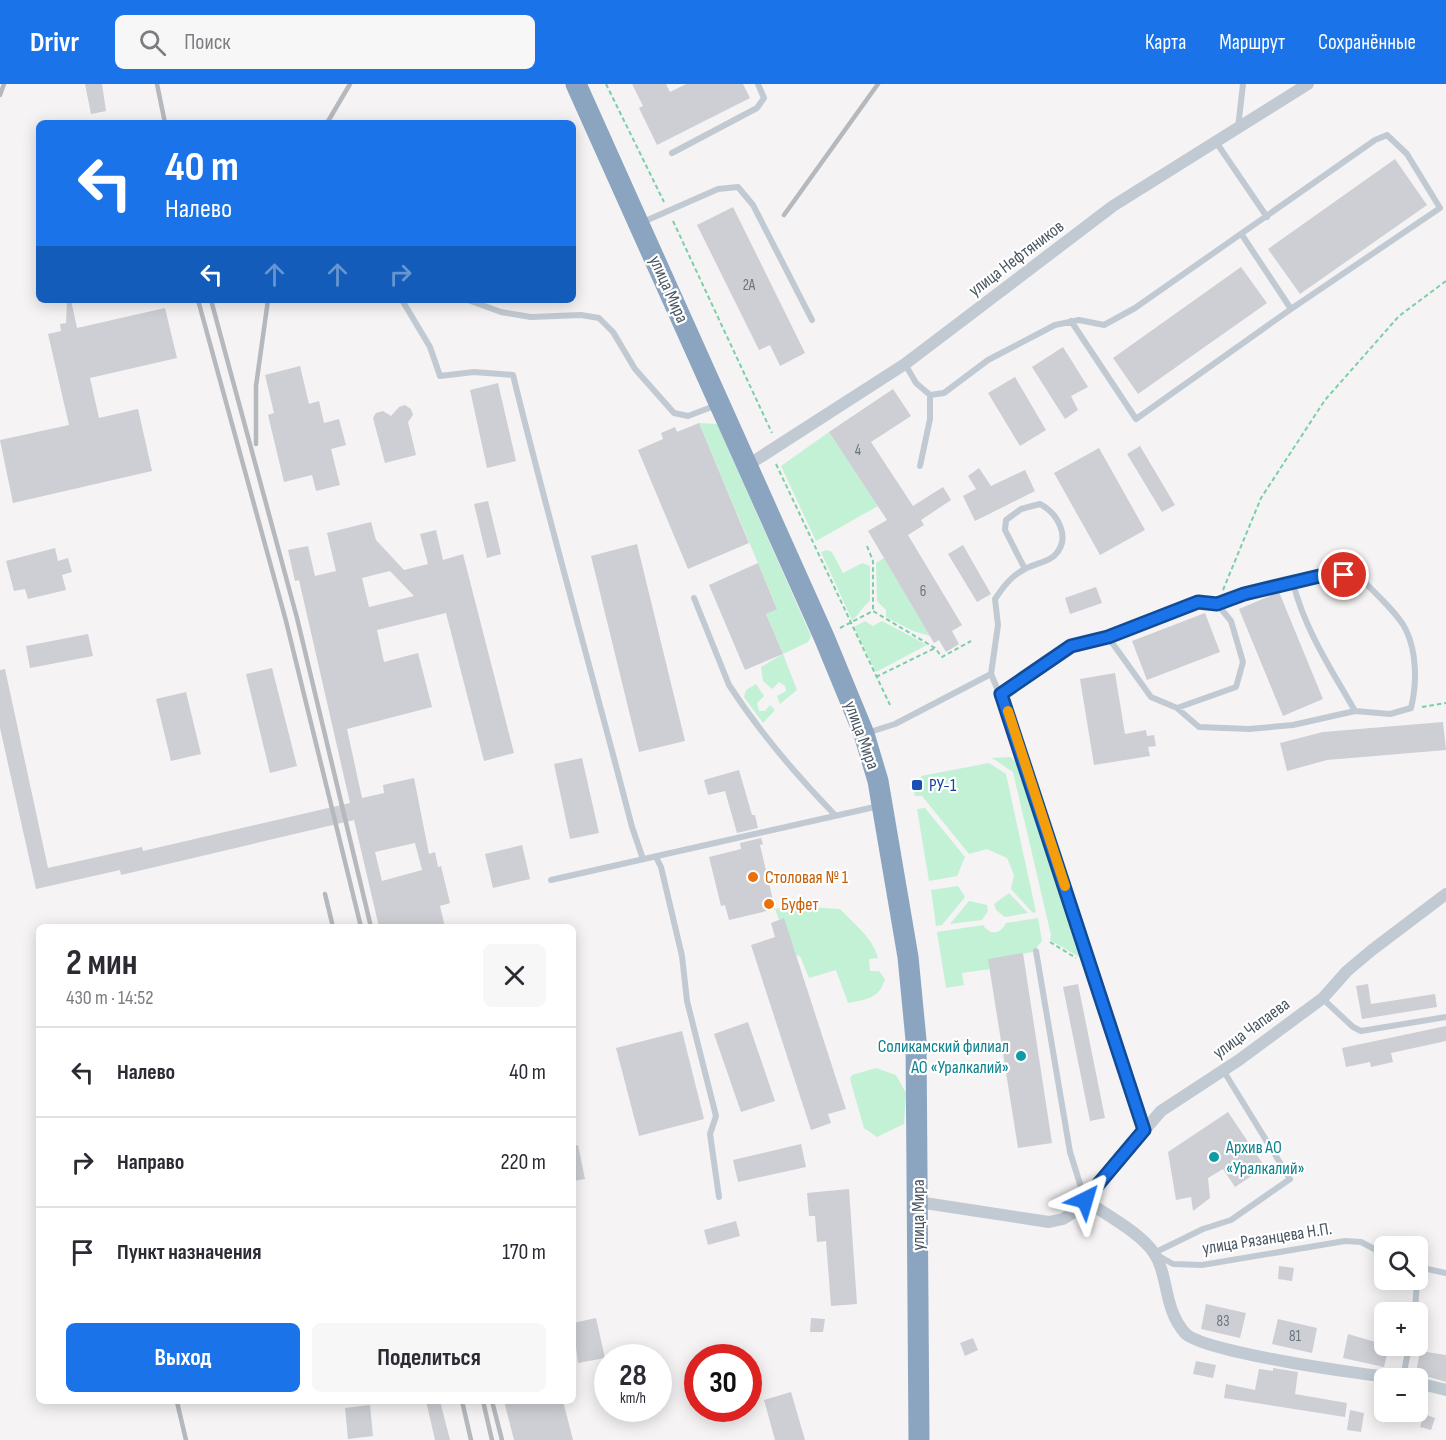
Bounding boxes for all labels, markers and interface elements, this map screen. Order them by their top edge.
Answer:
search box [115,15,535,69]
text: Drivr [30,26,79,59]
icon: search [136,26,169,59]
text: Поиск [184,29,231,56]
text: Карта [1145,30,1186,55]
text: Маршрут [1219,30,1285,55]
text: Сохранённые [1318,30,1416,55]
text: 40 m [165,142,239,193]
icon: left [66,144,144,222]
text: Налево [165,193,232,225]
street label: улица Нефтяников [965,216,1068,301]
street label: улица Мира [644,252,693,326]
icon: left [195,258,228,291]
icon: ahead [258,258,291,291]
icon: ahead [321,258,354,291]
icon: right [384,258,417,291]
house number: 2А [743,276,756,295]
house number: 4 [855,441,861,460]
pin [1318,549,1369,600]
icon: arrive [1327,558,1360,591]
house number: 6 [920,582,926,601]
street label: улица Мира [839,698,884,772]
place label: РУ-1 [929,775,957,796]
marker: РУ-1 [910,778,924,792]
place label: Столовая № 1 [765,867,849,888]
marker: Столовая № 1 [746,870,760,884]
place label: Буфет [781,894,819,915]
marker: Буфет [762,897,776,911]
text: 2 мин [66,942,137,985]
button: close [483,944,546,1007]
text: 430 m · 14:52 [66,986,154,1010]
street label: улица Чапаева [1209,994,1294,1063]
place label: Соликамский филиал АО «Уралкалий» [878,1036,1009,1078]
marker: Соликамский филиал АО «Уралкалий» [1014,1049,1028,1063]
icon: left [66,1056,99,1089]
text: Налево [117,1059,175,1086]
text: 40 m [509,1059,546,1086]
place label: Архив АО «Уралкалий» [1225,1137,1305,1179]
icon: right [66,1146,99,1179]
text: Направо [117,1149,184,1176]
text: 220 m [500,1149,546,1176]
marker: Архив АО «Уралкалий» [1207,1150,1221,1164]
position arrow [1053,1168,1117,1232]
street label: улица Мира [908,1179,929,1251]
street label: улица Рязанцева Н.П. [1201,1218,1333,1259]
icon: arrive [66,1236,99,1269]
map controls [1374,1236,1428,1422]
button: search [1374,1236,1428,1290]
text: Пункт назначения [117,1239,261,1266]
text: 170 m [502,1239,546,1266]
button: + [1374,1302,1428,1356]
house number: 83 [1217,1312,1229,1331]
button: Выход [66,1323,300,1392]
button: Поделиться [312,1323,546,1392]
house number: 81 [1289,1327,1302,1346]
speed limit sign: 30 [684,1344,762,1422]
text: 28 [619,1358,647,1394]
button: − [1374,1368,1428,1422]
text: km/h [620,1389,646,1408]

